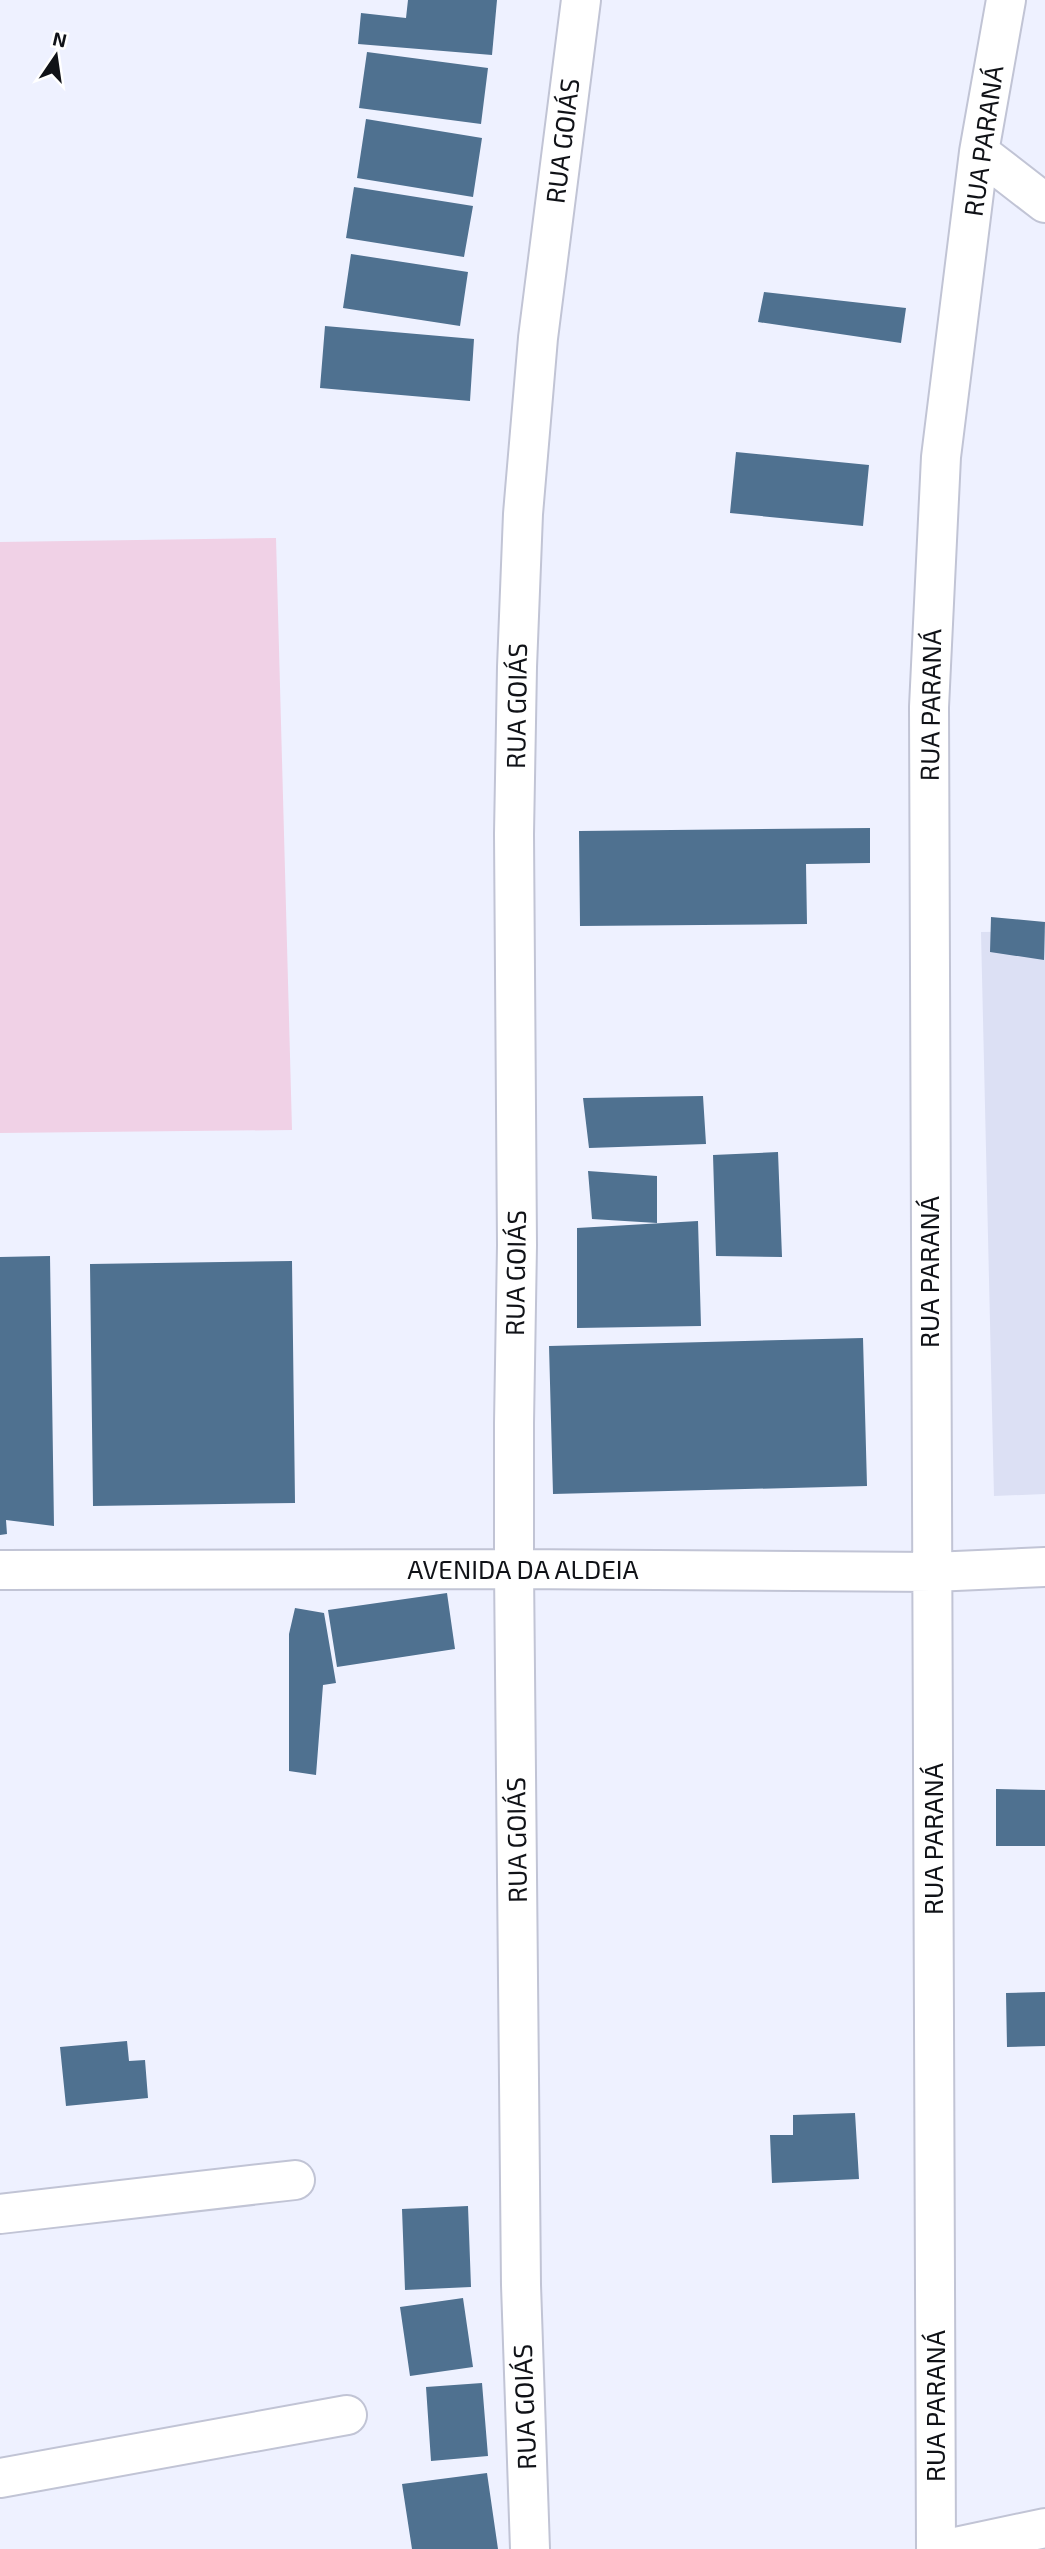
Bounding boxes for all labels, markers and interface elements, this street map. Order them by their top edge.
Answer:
north arrow [21,21,91,91]
text: N [51,26,69,52]
street label: RUA PARANÁ [957,63,1008,218]
street label: RUA GOIÁS [538,76,585,205]
street label: RUA PARANÁ [913,629,946,781]
street label: RUA GOIÁS [499,643,532,769]
street label: RUA PARANÁ [913,1196,944,1348]
street label: RUA GOIÁS [498,1210,531,1336]
street label: AVENIDA DA ALDEIA [407,1553,639,1584]
street label: RUA PARANÁ [917,1763,948,1915]
street label: RUA GOIÁS [499,1777,532,1903]
street label: RUA PARANÁ [919,2330,950,2482]
street label: RUA GOIÁS [506,2344,541,2471]

